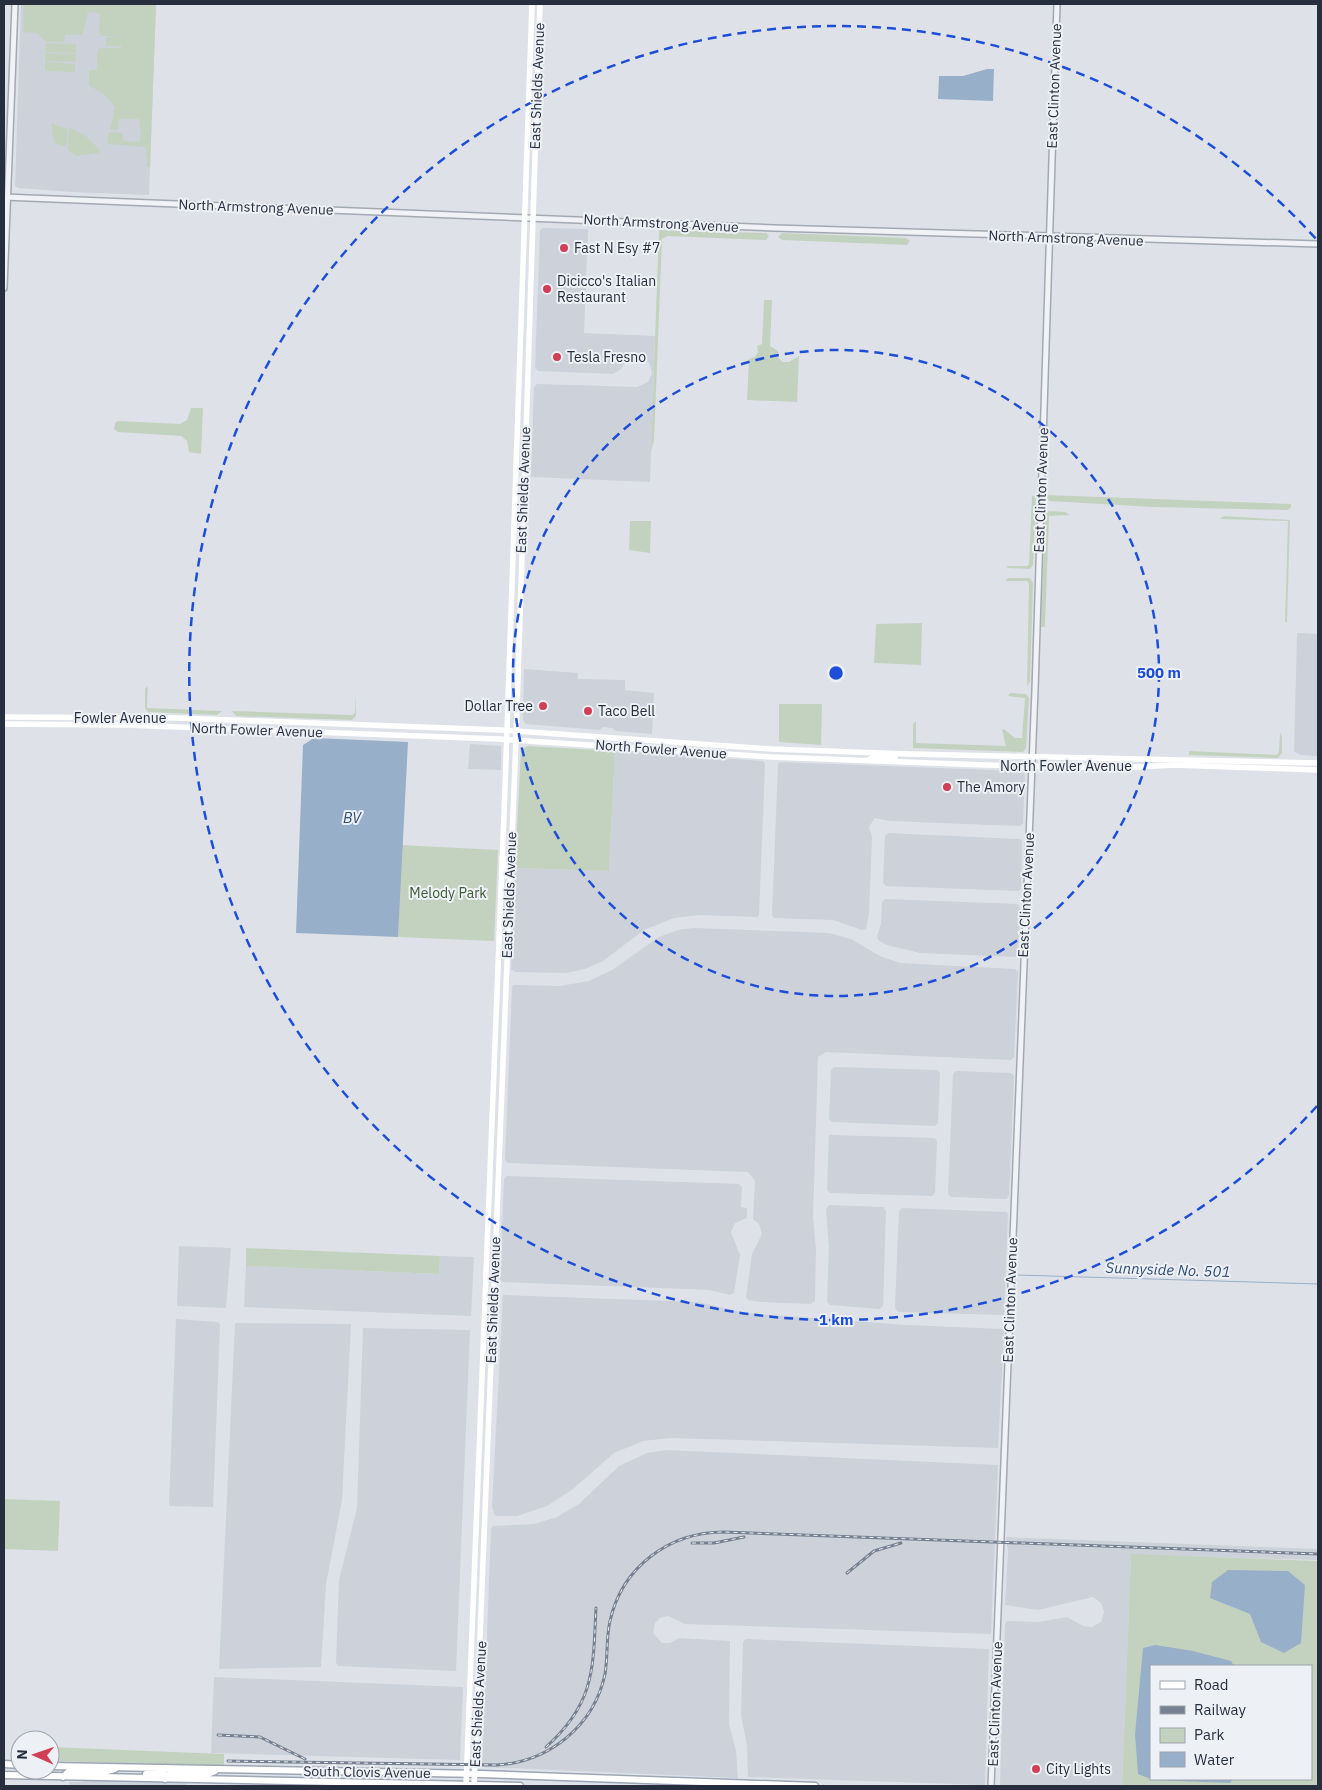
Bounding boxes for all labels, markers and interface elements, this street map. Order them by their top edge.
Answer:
street label: East Shields Avenue [526,22,548,150]
street label: East Clinton Avenue [1043,23,1065,149]
street label: North Armstrong Avenue [178,195,334,219]
street label: North Armstrong Avenue [583,210,739,236]
street label: North Armstrong Avenue [988,226,1144,250]
place label: Fast N Esy #7 [574,239,660,257]
marker: Fast N Esy #7 [558,242,570,254]
place label: Dicicco's Italian Restaurant [557,272,656,306]
marker: Dicicco's Italian Restaurant [541,283,553,295]
place label: Tesla Fresno [567,348,646,366]
marker: Tesla Fresno [551,351,563,363]
street label: East Shields Avenue [512,426,534,554]
street label: East Clinton Avenue [1030,427,1052,553]
text: 500 m [1137,663,1181,682]
centre of rings [827,664,845,682]
place label: Dollar Tree [464,697,533,715]
marker: Dollar Tree [537,700,549,712]
place label: Taco Bell [598,702,655,720]
marker: Taco Bell [582,705,594,717]
street label: Fowler Avenue [74,709,167,727]
street label: North Fowler Avenue [191,719,323,741]
street label: North Fowler Avenue [595,735,728,763]
street label: North Fowler Avenue [1000,757,1132,775]
place label: The Amory [957,778,1025,796]
marker: The Amory [941,781,953,793]
water label: BV [343,808,362,827]
street label: East Shields Avenue [498,831,520,959]
street label: East Clinton Avenue [1014,832,1038,958]
park label: Melody Park [409,884,487,902]
street label: East Shields Avenue [482,1236,504,1364]
street label: East Clinton Avenue [999,1237,1021,1363]
water label: Sunnyside No. 501 [1105,1258,1231,1281]
text: 1 km [819,1310,853,1329]
street label: East Shields Avenue [466,1640,490,1768]
street label: East Clinton Avenue [984,1641,1006,1767]
legend [1150,1665,1312,1780]
text: Road [1194,1675,1229,1694]
text: Railway [1194,1700,1247,1719]
text: Park [1194,1725,1224,1744]
north arrow [10,1730,60,1780]
text: N [13,1749,31,1760]
text: Water [1194,1750,1235,1769]
place label: City Lights [1046,1760,1111,1778]
street label: South Clovis Avenue [303,1762,431,1782]
marker: City Lights [1030,1763,1042,1775]

